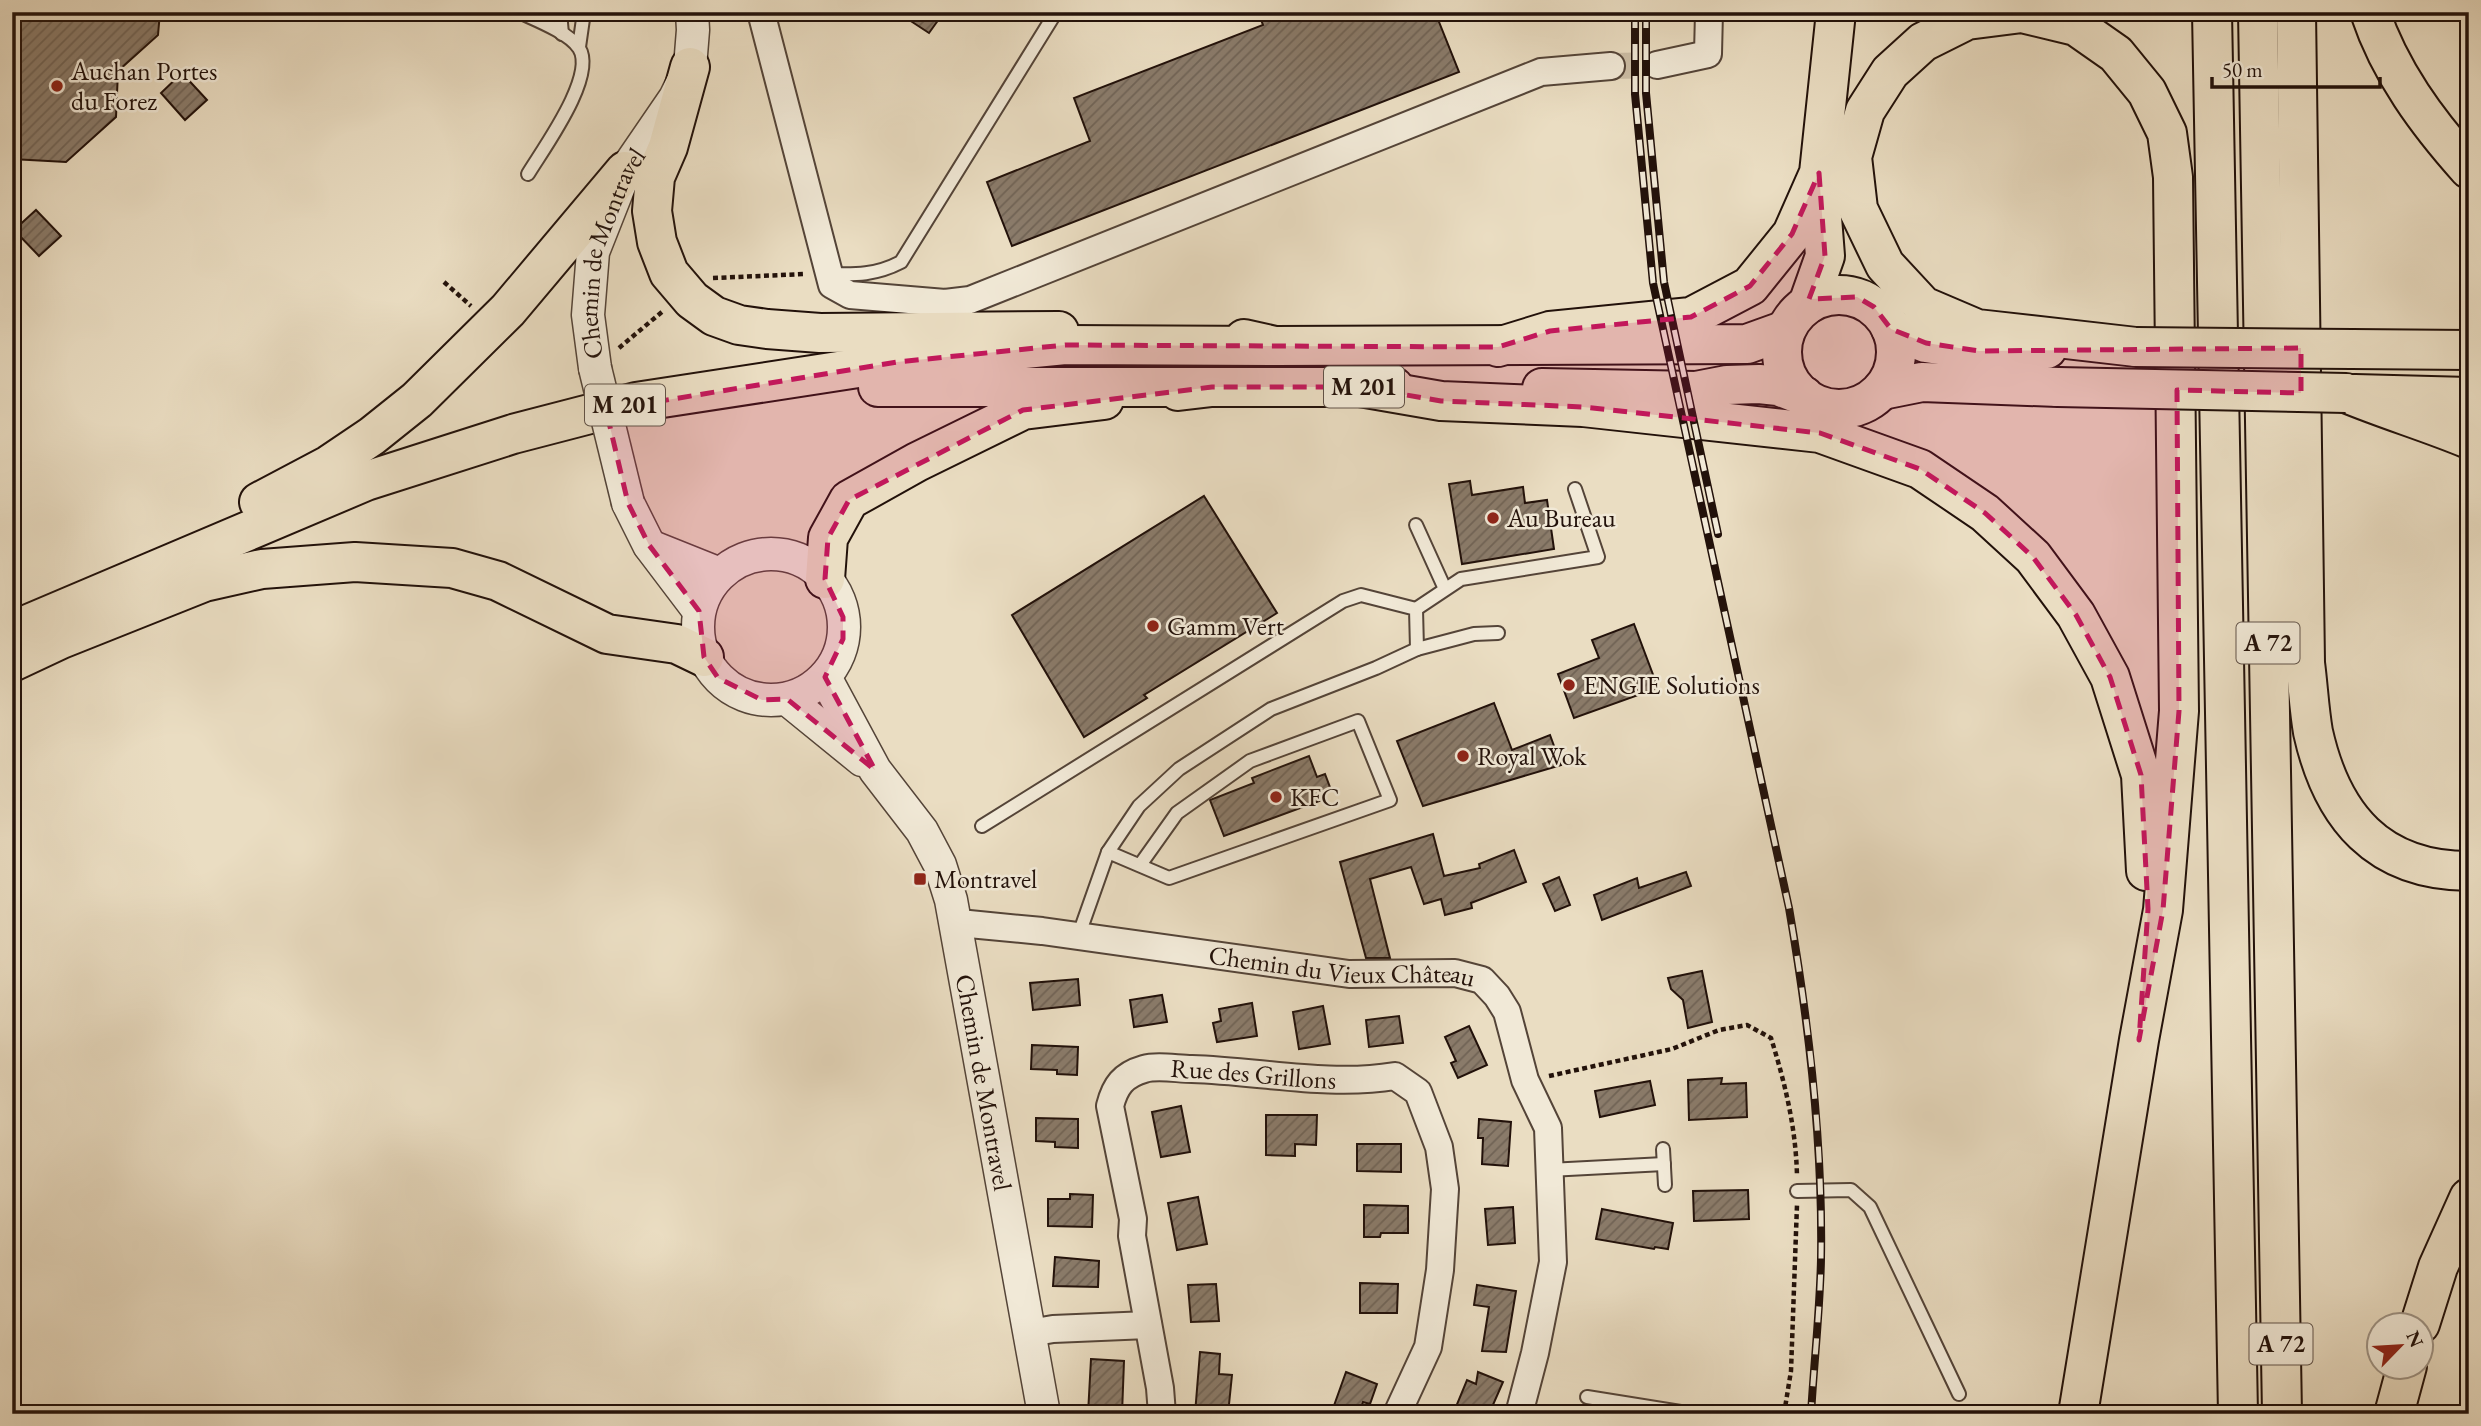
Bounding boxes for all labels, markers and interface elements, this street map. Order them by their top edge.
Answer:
scale bar [2212,46,2380,90]
place label: Auchan Portes du Forez [70,54,217,118]
text: 50 m [2222,56,2263,83]
marker: Auchan Portes du Forez [49,78,65,94]
street label: Chemin de Montravel [571,141,653,361]
road number: M 201 [1324,366,1404,408]
road number: M 201 [585,384,665,426]
place label: Au Bureau [1506,501,1616,535]
marker: Au Bureau [1485,510,1501,526]
place label: Gamm Vert [1167,609,1284,643]
marker: Gamm Vert [1145,618,1161,634]
road number: A 72 [2236,622,2300,664]
place label: ENGIE Solutions [1583,668,1760,702]
marker: ENGIE Solutions [1561,677,1577,693]
place label: Royal Wok [1477,739,1587,773]
marker: Royal Wok [1455,748,1471,764]
place label: KFC [1290,780,1339,814]
marker: KFC [1268,789,1284,805]
place label: Montravel [934,862,1037,896]
marker: Montravel [912,871,928,887]
street label: Chemin du Vieux Château [1207,938,1479,995]
street label: Chemin de Montravel [948,971,1020,1193]
street label: Rue des Grillons [1169,1051,1337,1097]
north arrow [2366,1310,2436,1380]
road number: A 72 [2250,1324,2312,1364]
text: N [2400,1327,2430,1352]

